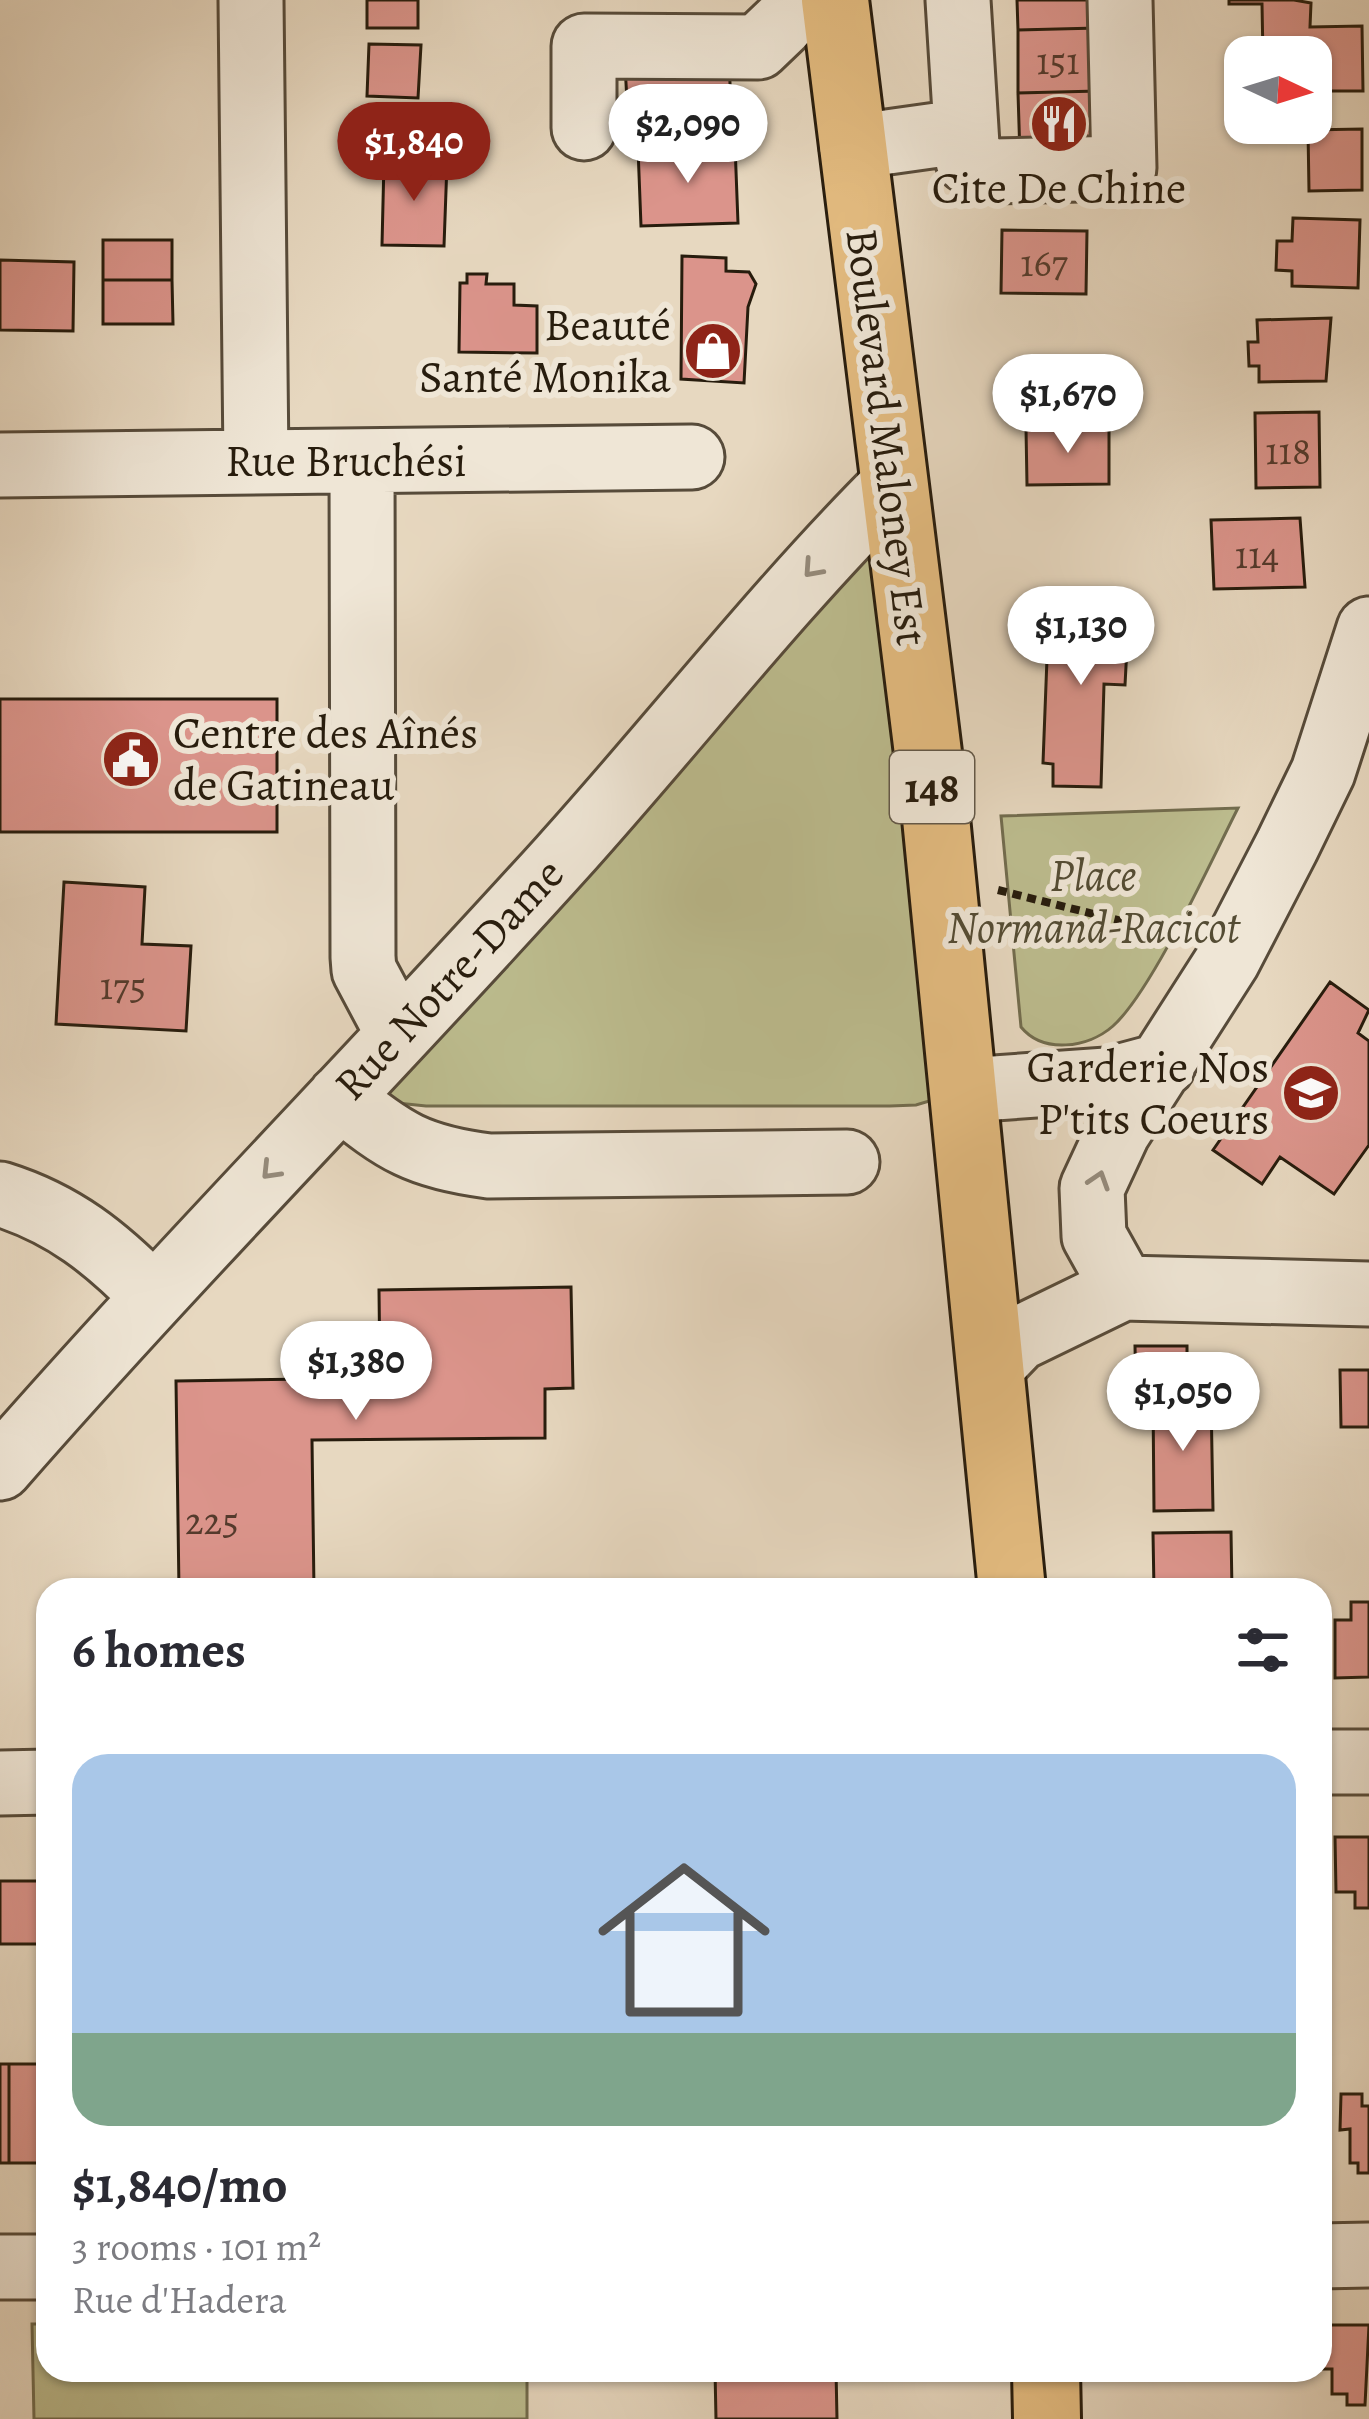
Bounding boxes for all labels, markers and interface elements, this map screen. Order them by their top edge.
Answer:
house number: 151 [1036,34,1080,87]
north arrow [1224,36,1332,144]
map controls [1224,36,1332,144]
pin: $2,090 [590,84,786,186]
restaurant icon: Cite De Chine [1028,93,1090,155]
text: $2,090 [636,96,740,149]
pin: $1,840 [316,102,512,204]
text: $1,840 [364,114,464,167]
place label: Cite De Chine [932,157,1186,219]
street label: Boulevard Maloney Est [831,225,943,649]
house number: 167 [1020,236,1068,289]
place label: Beauté Santé Monika [419,294,671,408]
shop icon: Beauté Santé Monika [682,320,744,382]
pin: $1,670 [970,354,1166,456]
text: $1,670 [1019,366,1117,419]
house number: 118 [1265,424,1311,477]
street label: Rue Bruchési [225,430,467,492]
house number: 114 [1235,528,1279,581]
one-way arrow [805,555,826,577]
pin: $1,130 [983,586,1179,688]
text: $1,130 [1035,598,1127,651]
place label: Centre des Aînés de Gatineau [173,702,478,816]
public building icon: Centre des Aînés de Gatineau [100,728,162,790]
road number: 148 [890,751,974,823]
street label: Rue Notre-Dame [320,844,578,1114]
park label: Place Normand-Racicot [947,844,1241,958]
house number: 175 [100,959,146,1012]
place label: Garderie Nos P'tits Coeurs [1026,1036,1269,1150]
school or university icon: Garderie Nos P'tits Coeurs [1280,1062,1342,1124]
one-way arrow [262,1157,284,1178]
one-way arrow [1084,1170,1109,1191]
pin: $1,380 [258,1321,454,1423]
text: $1,380 [307,1333,405,1386]
pin: $1,050 [1085,1352,1281,1454]
text: $1,050 [1134,1364,1232,1417]
house number: 225 [185,1494,239,1547]
text: 6 homes [72,1615,246,1685]
icon: filters [1230,1617,1296,1683]
icon: home [576,1832,792,2048]
text: $1,840/mo [72,2150,288,2220]
text: 3 rooms · 101 m² [72,2220,321,2273]
text: Rue d'Hadera [72,2273,287,2326]

